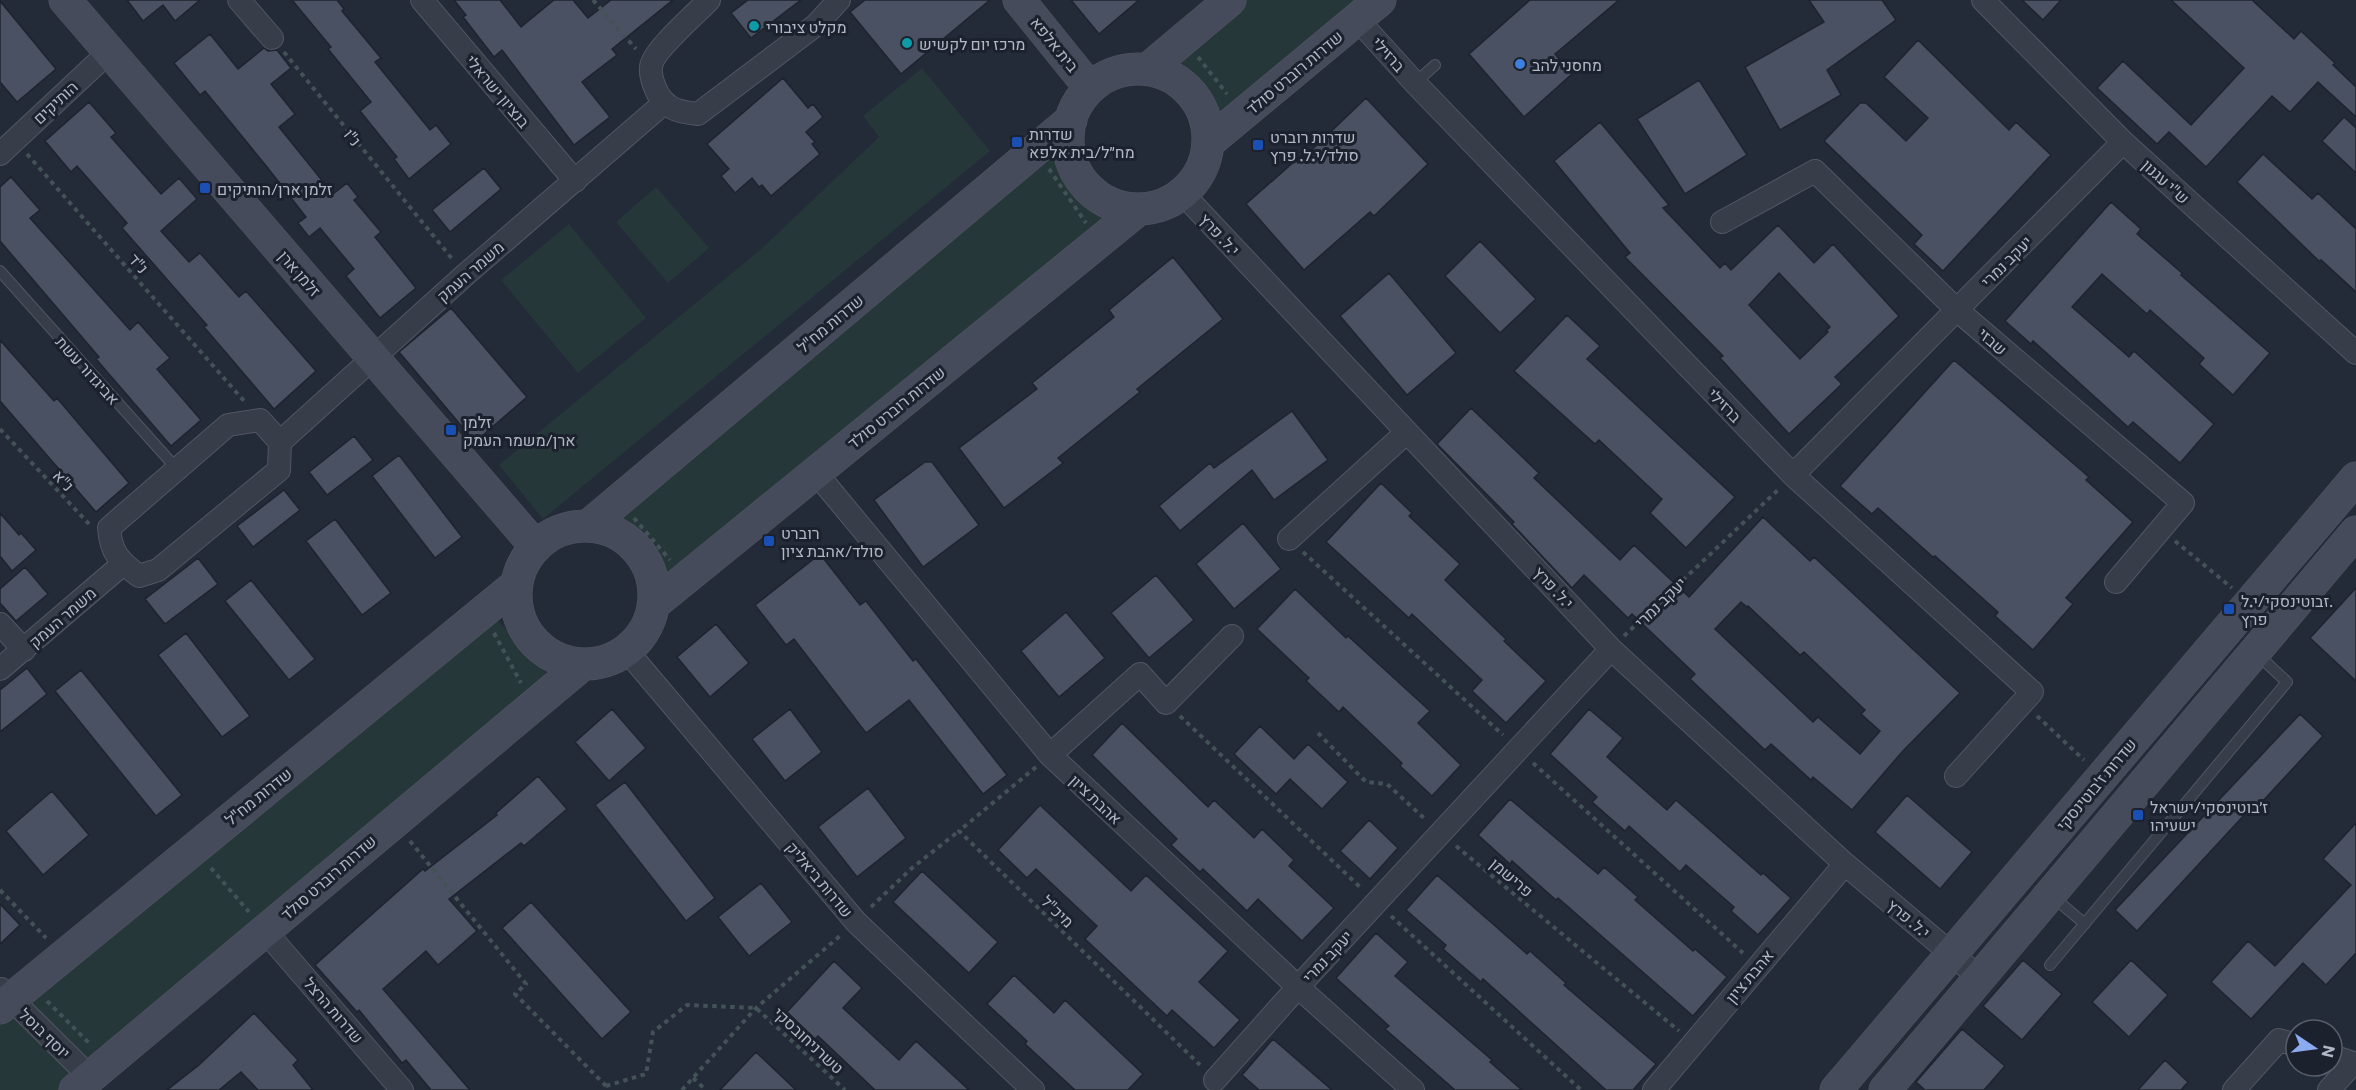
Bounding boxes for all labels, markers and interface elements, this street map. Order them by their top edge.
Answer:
street label: בית אלפא [1027,13,1083,76]
place label: מקלט ציבורי [766,17,847,36]
marker: מקלט ציבורי [747,19,761,33]
street label: שדרות רוברט סולד [1242,26,1346,118]
street label: ברזילי [1369,33,1410,76]
place label: מרכז יום לקשיש [919,34,1026,53]
marker: מרכז יום לקשיש [900,36,914,50]
street label: בנציון ישראלי [462,51,534,132]
place label: מחסני להב [1532,55,1602,74]
marker: מחסני להב [1513,57,1527,71]
street label: הותיקים [29,77,81,127]
place label: שדרות מח״ל/בית אלפא [1029,124,1135,161]
street label: נ"ו [340,125,366,149]
place label: שדרות רוברט סולד/י.ל. פרץ [1270,127,1359,164]
marker: שדרות מח״ל/בית אלפא [1010,135,1024,149]
marker: שדרות רוברט סולד/י.ל. פרץ [1251,138,1265,152]
street label: ש"י עגנון [2138,155,2194,207]
place label: זלמן ארן/הותיקים [217,179,333,198]
marker: זלמן ארן/הותיקים [198,181,212,195]
street label: י.ל. פרץ [1196,209,1244,259]
street label: יעקב נמרי [1977,232,2035,290]
street label: משמר העמק [433,237,507,305]
street label: זלמן ארן [275,246,325,300]
street label: נ"ד [125,249,153,277]
street label: שדרות מח"ל [793,290,867,356]
street label: שבזי [1975,323,2011,359]
street label: אביגדור עשת [52,332,124,408]
street label: שדרות רוברט סולד [843,362,949,452]
street label: ברזילי [1704,384,1746,426]
place label: זלמן ארן/משמר העמק [463,412,576,449]
marker: זלמן ארן/משמר העמק [444,423,458,437]
street label: נ"א [50,465,78,495]
place label: רוברט סולד/אהבת ציון [781,523,884,560]
marker: רוברט סולד/אהבת ציון [762,534,776,548]
street label: י.ל. פרץ [1530,562,1578,612]
street label: יעקב נמרי [1630,573,1690,631]
street label: משמר העמק [25,583,99,651]
place label: זבוטינסקי/י.ל. פרץ [2241,591,2333,628]
marker: זבוטינסקי/י.ל. פרץ [2222,602,2236,616]
street label: שדרות ז'בוטינסקי [2052,734,2140,834]
street label: שדרות מח"ל [221,763,295,829]
street label: אהבת ציון [1066,770,1126,828]
place label: ז׳בוטינסקי/ישראל ישעיהו [2150,797,2268,834]
marker: ז׳בוטינסקי/ישראל ישעיהו [2131,808,2145,822]
street label: שדרות רוברט סולד [277,830,379,924]
street label: שדרות ביאליק [783,837,857,921]
street label: פרישמן [1487,854,1537,900]
street label: מיכ"ל [1038,891,1078,931]
street label: י.ל. פרץ [1884,895,1934,941]
street label: יעקב נמרי [1298,926,1356,986]
street label: אהבת ציון [1721,945,1777,1007]
street label: שדרות הרצל [300,973,368,1047]
street label: טשרניחובסקי [770,1003,848,1077]
street label: יוסף בוסל [15,1004,75,1062]
north arrow [2284,1018,2344,1078]
text: N [2318,1044,2340,1059]

